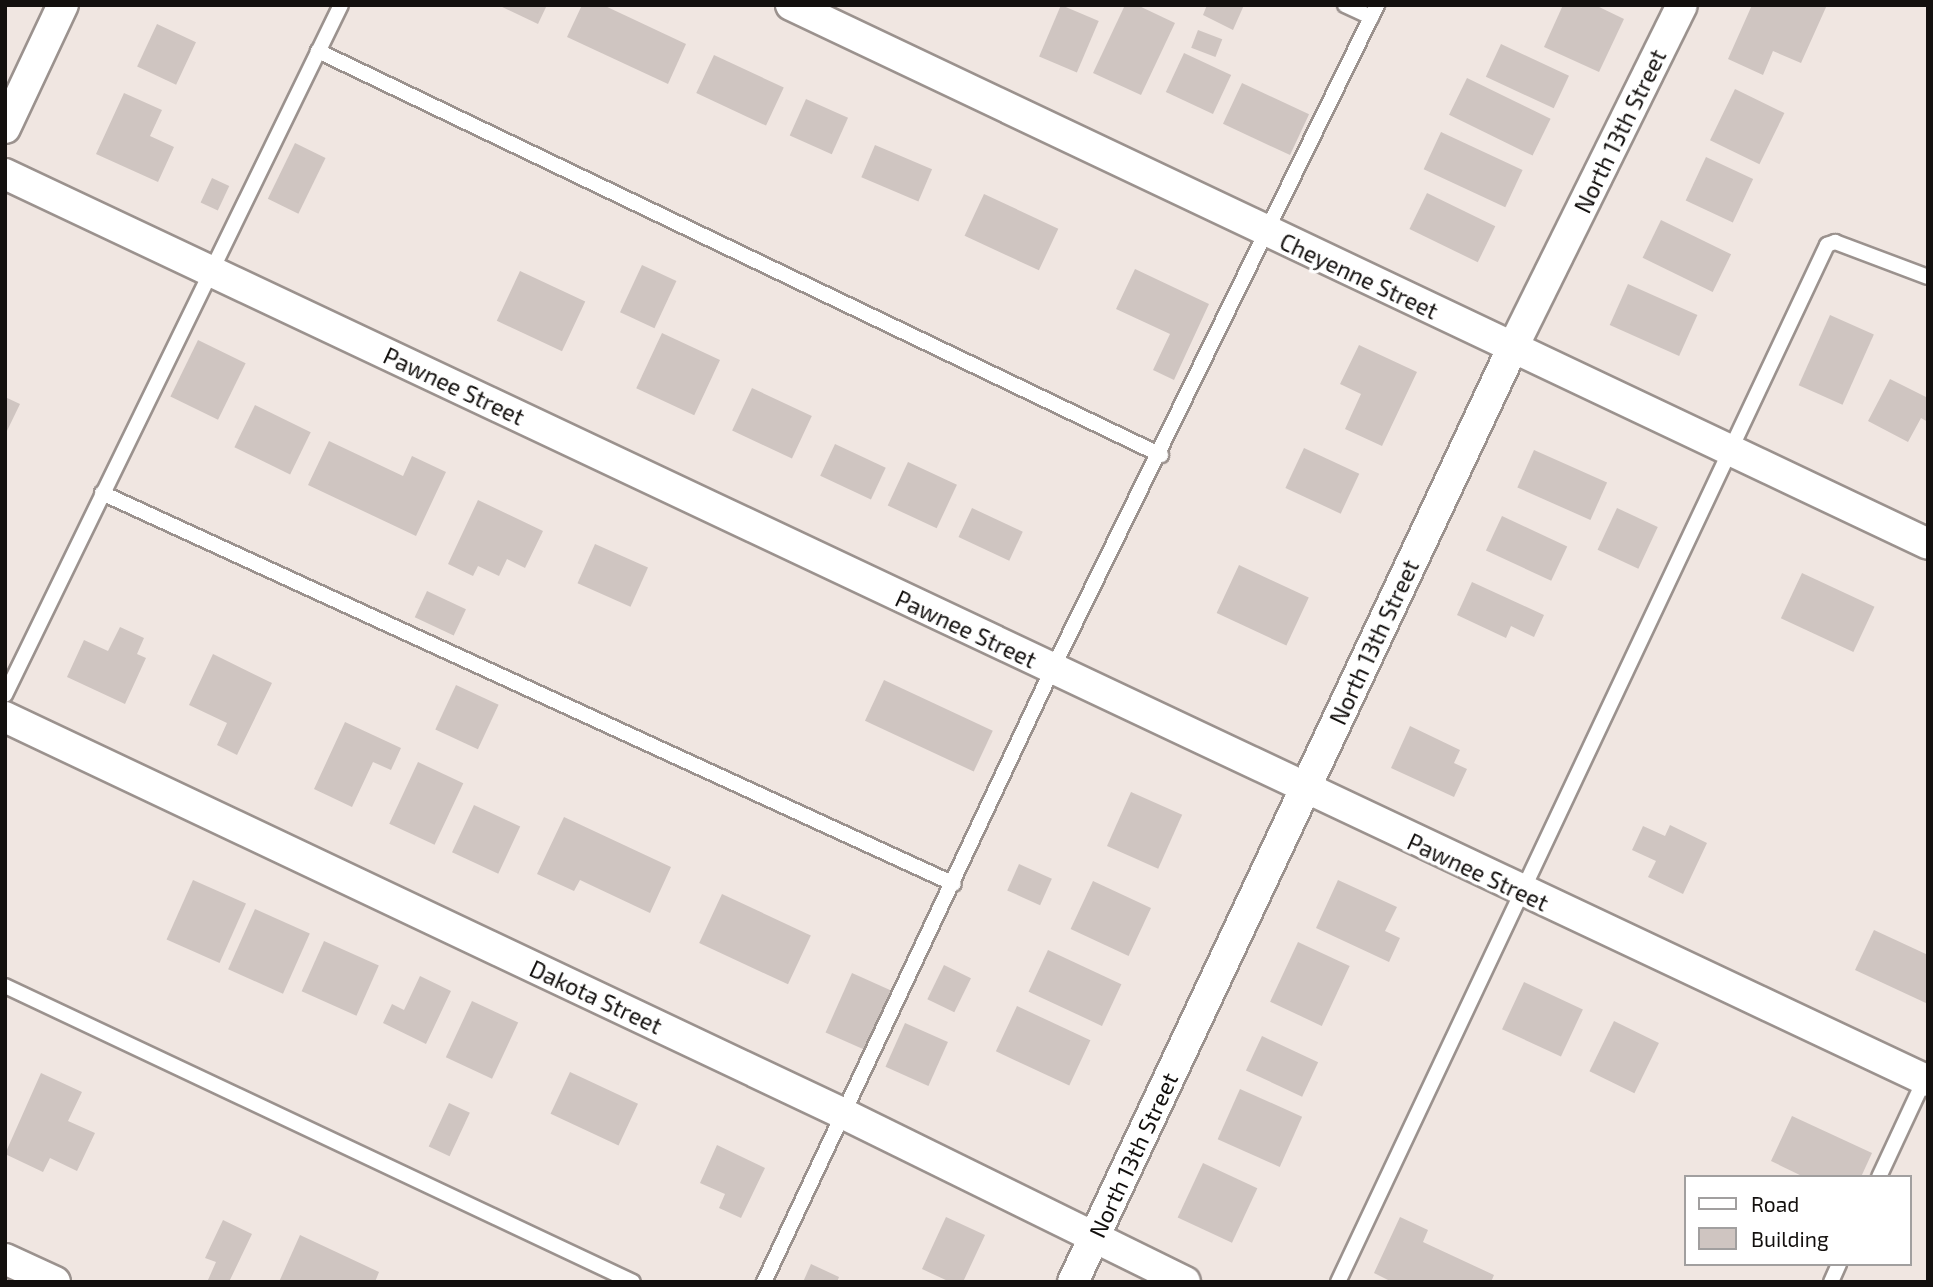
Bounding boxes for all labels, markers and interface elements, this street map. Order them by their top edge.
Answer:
street label: North 13th Street [1568,45,1672,217]
street label: Cheyenne Street [1276,227,1442,325]
street label: Pawnee Street [379,341,529,431]
street label: North 13th Street [1324,555,1424,729]
street label: Pawnee Street [891,584,1041,674]
street label: Pawnee Street [1403,827,1553,917]
street label: Dakota Street [525,954,667,1040]
street label: North 13th Street [1083,1068,1183,1242]
legend [1685,1175,1912,1266]
text: Road [1751,1191,1799,1216]
text: Building [1751,1226,1829,1251]

